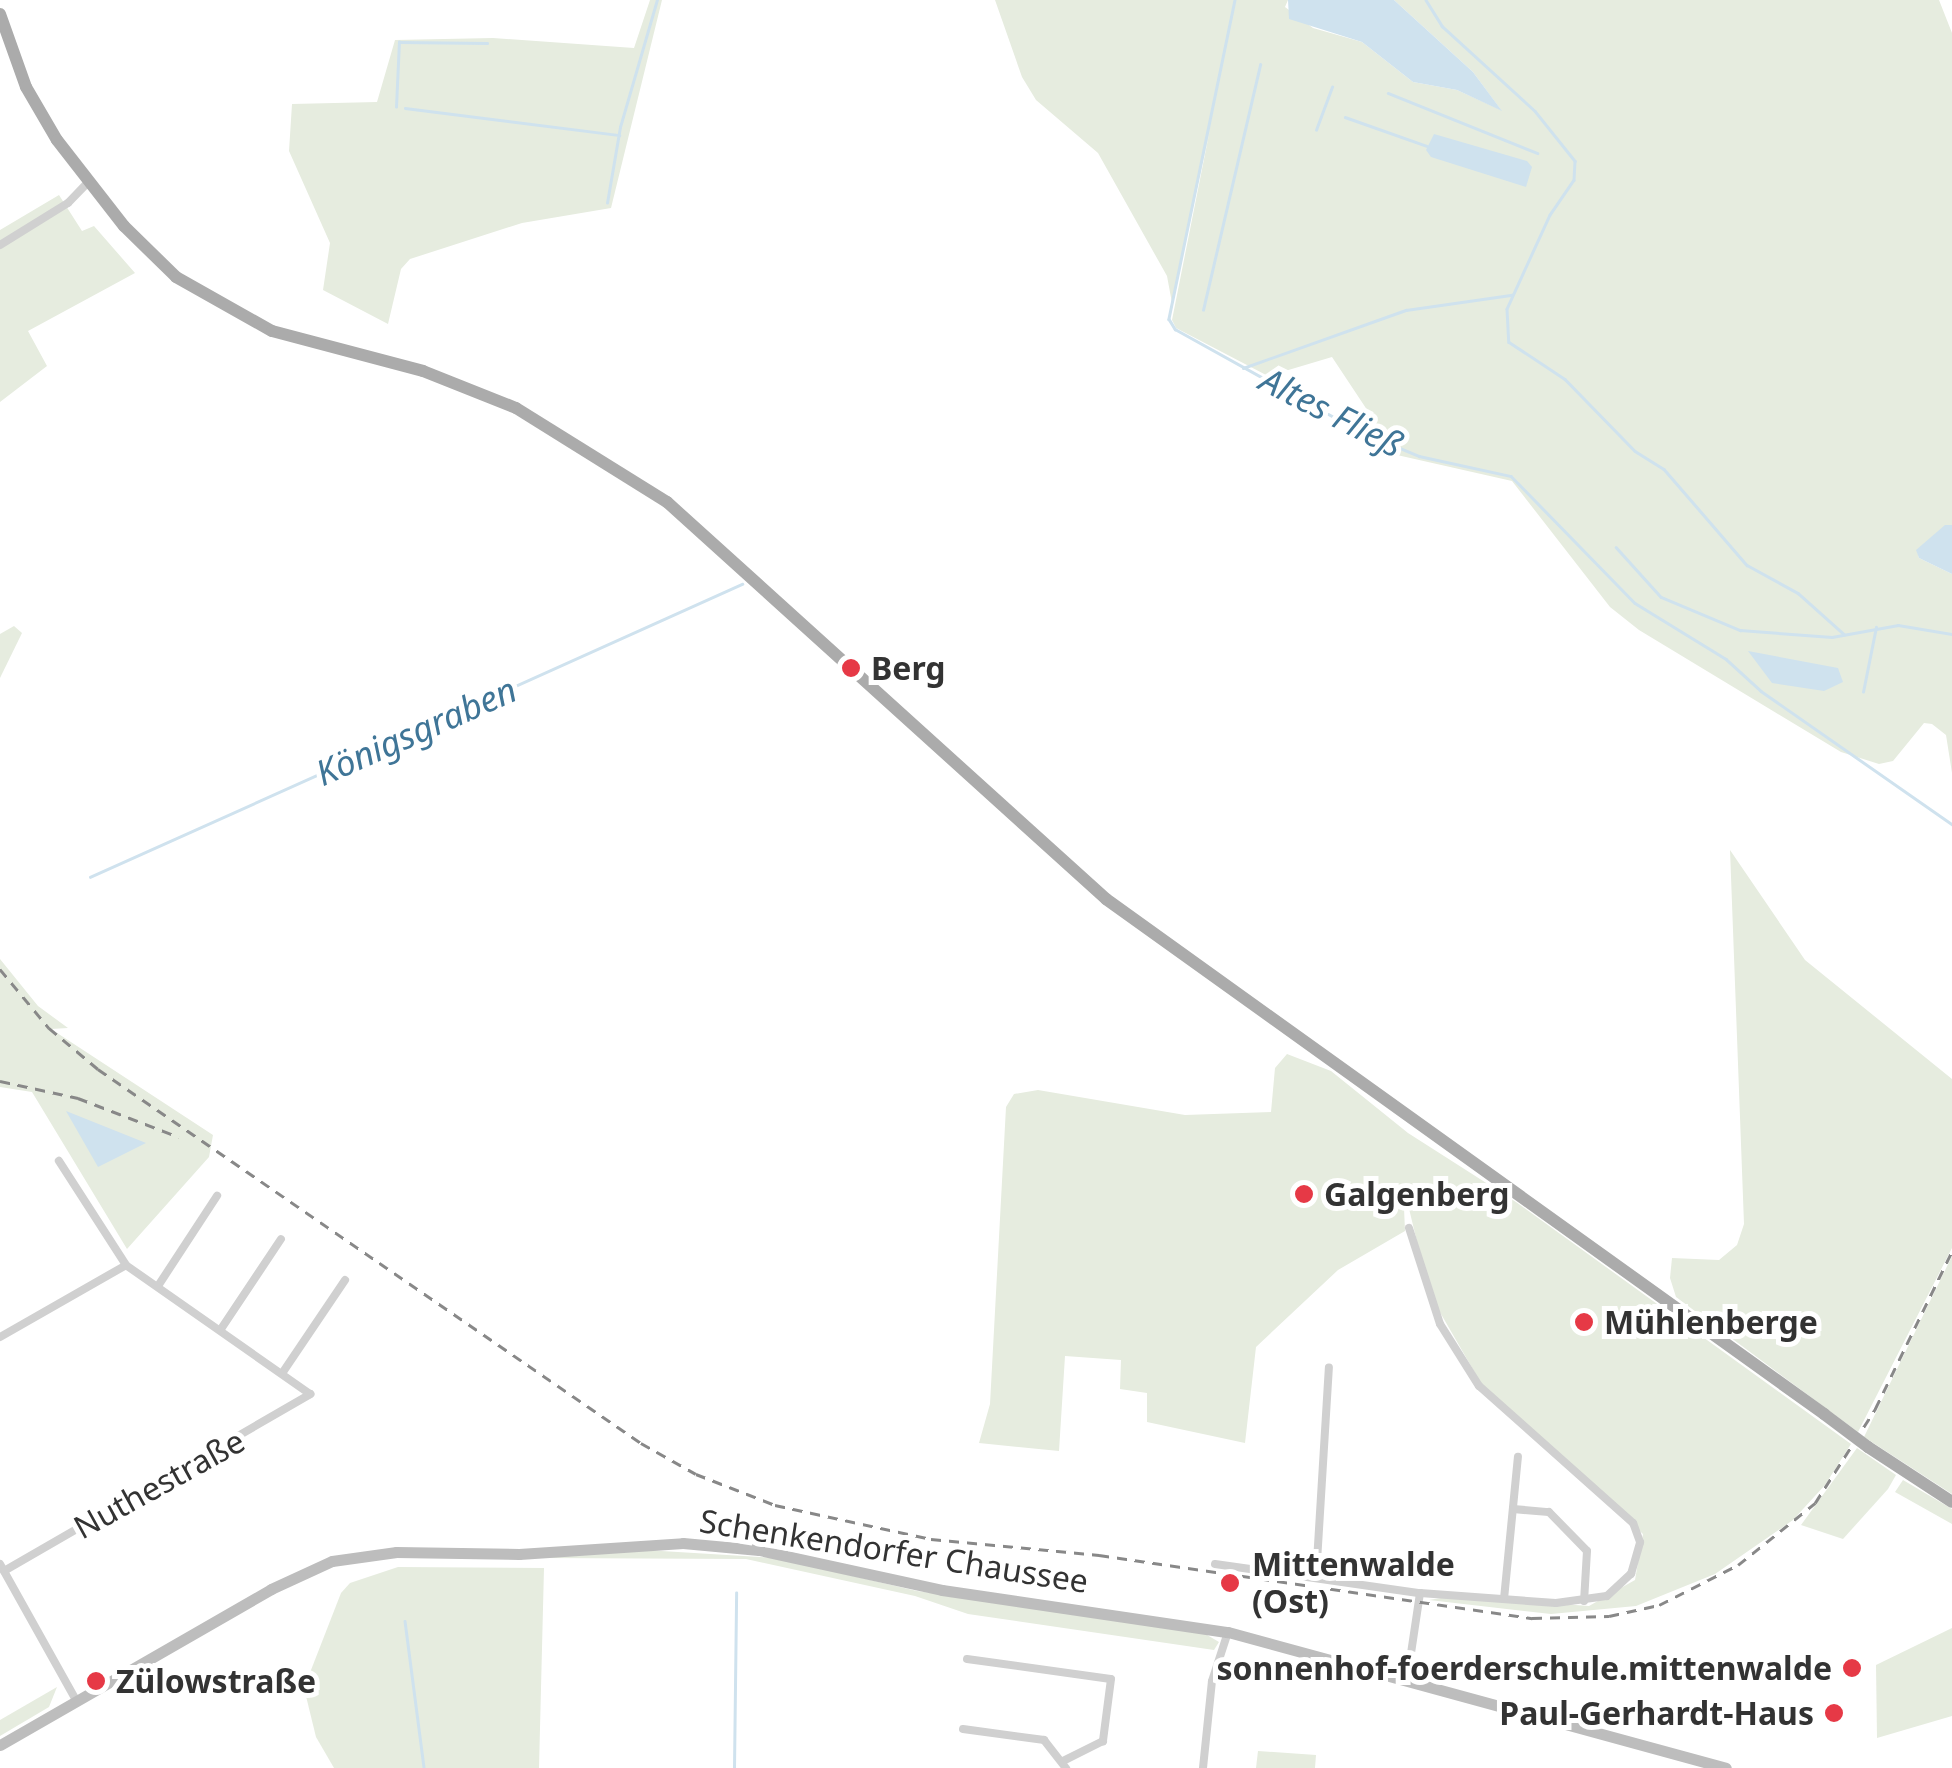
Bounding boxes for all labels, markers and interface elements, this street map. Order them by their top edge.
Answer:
water label: Altes Fließ [1254,358,1410,466]
place label: Berg [871,649,946,687]
marker: Berg [840,657,862,679]
water label: Königsgraben [309,668,523,794]
place label: Galgenberg [1324,1175,1510,1213]
marker: Galgenberg [1293,1183,1315,1205]
place label: Mühlenberge [1604,1303,1818,1341]
marker: Mühlenberge [1573,1311,1595,1333]
street label: Nuthestraße [67,1421,251,1547]
street label: Schenkendorfer Chaussee [697,1501,1091,1601]
place label: Mittenwalde (Ost) [1252,1546,1455,1621]
marker: Mittenwalde (Ost) [1217,1570,1243,1596]
place label: sonnenhof-foerderschule.mittenwalde [1217,1649,1832,1687]
marker: sonnenhof-foerderschule.mittenwalde [1841,1657,1863,1679]
place label: Zülowstraße [116,1662,316,1700]
marker: Zülowstraße [85,1670,107,1692]
place label: Paul-Gerhardt-Haus [1499,1694,1814,1732]
marker: Paul-Gerhardt-Haus [1823,1702,1845,1724]

